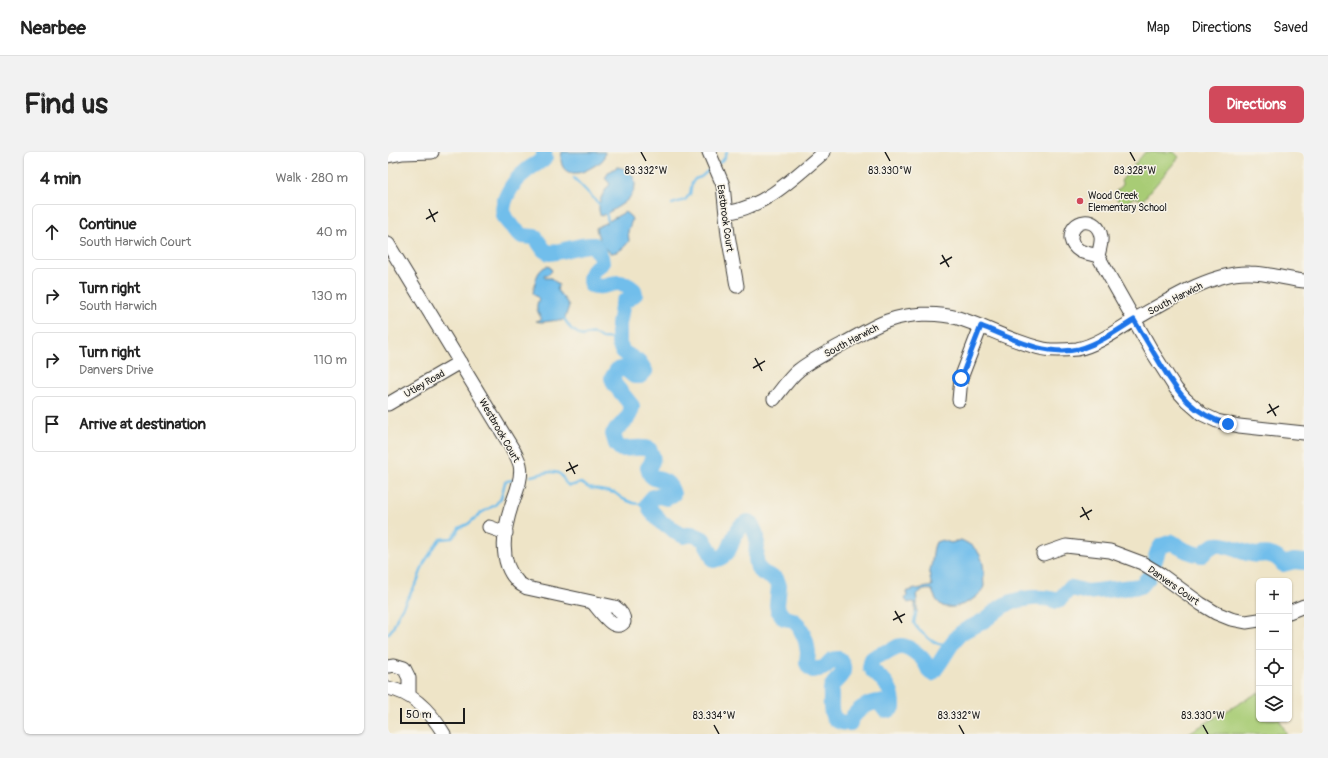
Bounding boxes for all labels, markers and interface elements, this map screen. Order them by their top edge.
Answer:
text: Nearbee [20,16,86,40]
text: Map [1147,19,1170,36]
text: Directions [1192,19,1251,36]
text: Saved [1273,19,1308,36]
button: Directions [1209,86,1304,123]
text: Find us [24,87,108,122]
text: 83.332°W [625,165,668,177]
text: 83.330°W [868,165,912,177]
text: 83.328°W [1114,165,1156,177]
text: 4 min [40,168,81,189]
text: Walk · 280 m [275,170,348,186]
street label: Eastbrook Court [714,184,736,254]
place label: Wood Creek Elementary School [1088,190,1167,214]
marker: Wood Creek Elementary School [1075,196,1085,206]
text: Continue [79,215,137,234]
icon: ahead [41,221,63,243]
text: 40 m [316,224,347,240]
text: South Harwich Court [79,234,191,250]
text: Turn right [79,279,140,298]
street label: South Harwich [1146,280,1205,318]
icon: right [41,285,63,307]
text: 130 m [311,288,347,304]
text: South Harwich [79,298,157,314]
street label: South Harwich [822,321,881,360]
text: Turn right [79,343,140,362]
icon: right [41,349,63,371]
text: 110 m [314,352,347,368]
text: Danvers Drive [79,362,153,378]
street label: Utley Road [402,367,447,400]
route start [952,369,970,387]
street label: Westbrook Court [476,397,523,465]
icon: arrive [41,413,63,435]
text: Arrive at destination [79,415,206,434]
route end [1219,415,1237,433]
street label: Danvers Court [1145,564,1202,609]
map controls [1256,578,1292,722]
button: + [1256,578,1292,614]
button: − [1256,614,1292,650]
button: locate [1256,650,1292,686]
button: layers [1256,686,1292,722]
scale bar [400,706,465,725]
text: 50 m [406,708,432,721]
text: 83.334°W [693,710,736,722]
text: 83.332°W [938,710,981,722]
text: 83.330°W [1181,710,1225,722]

